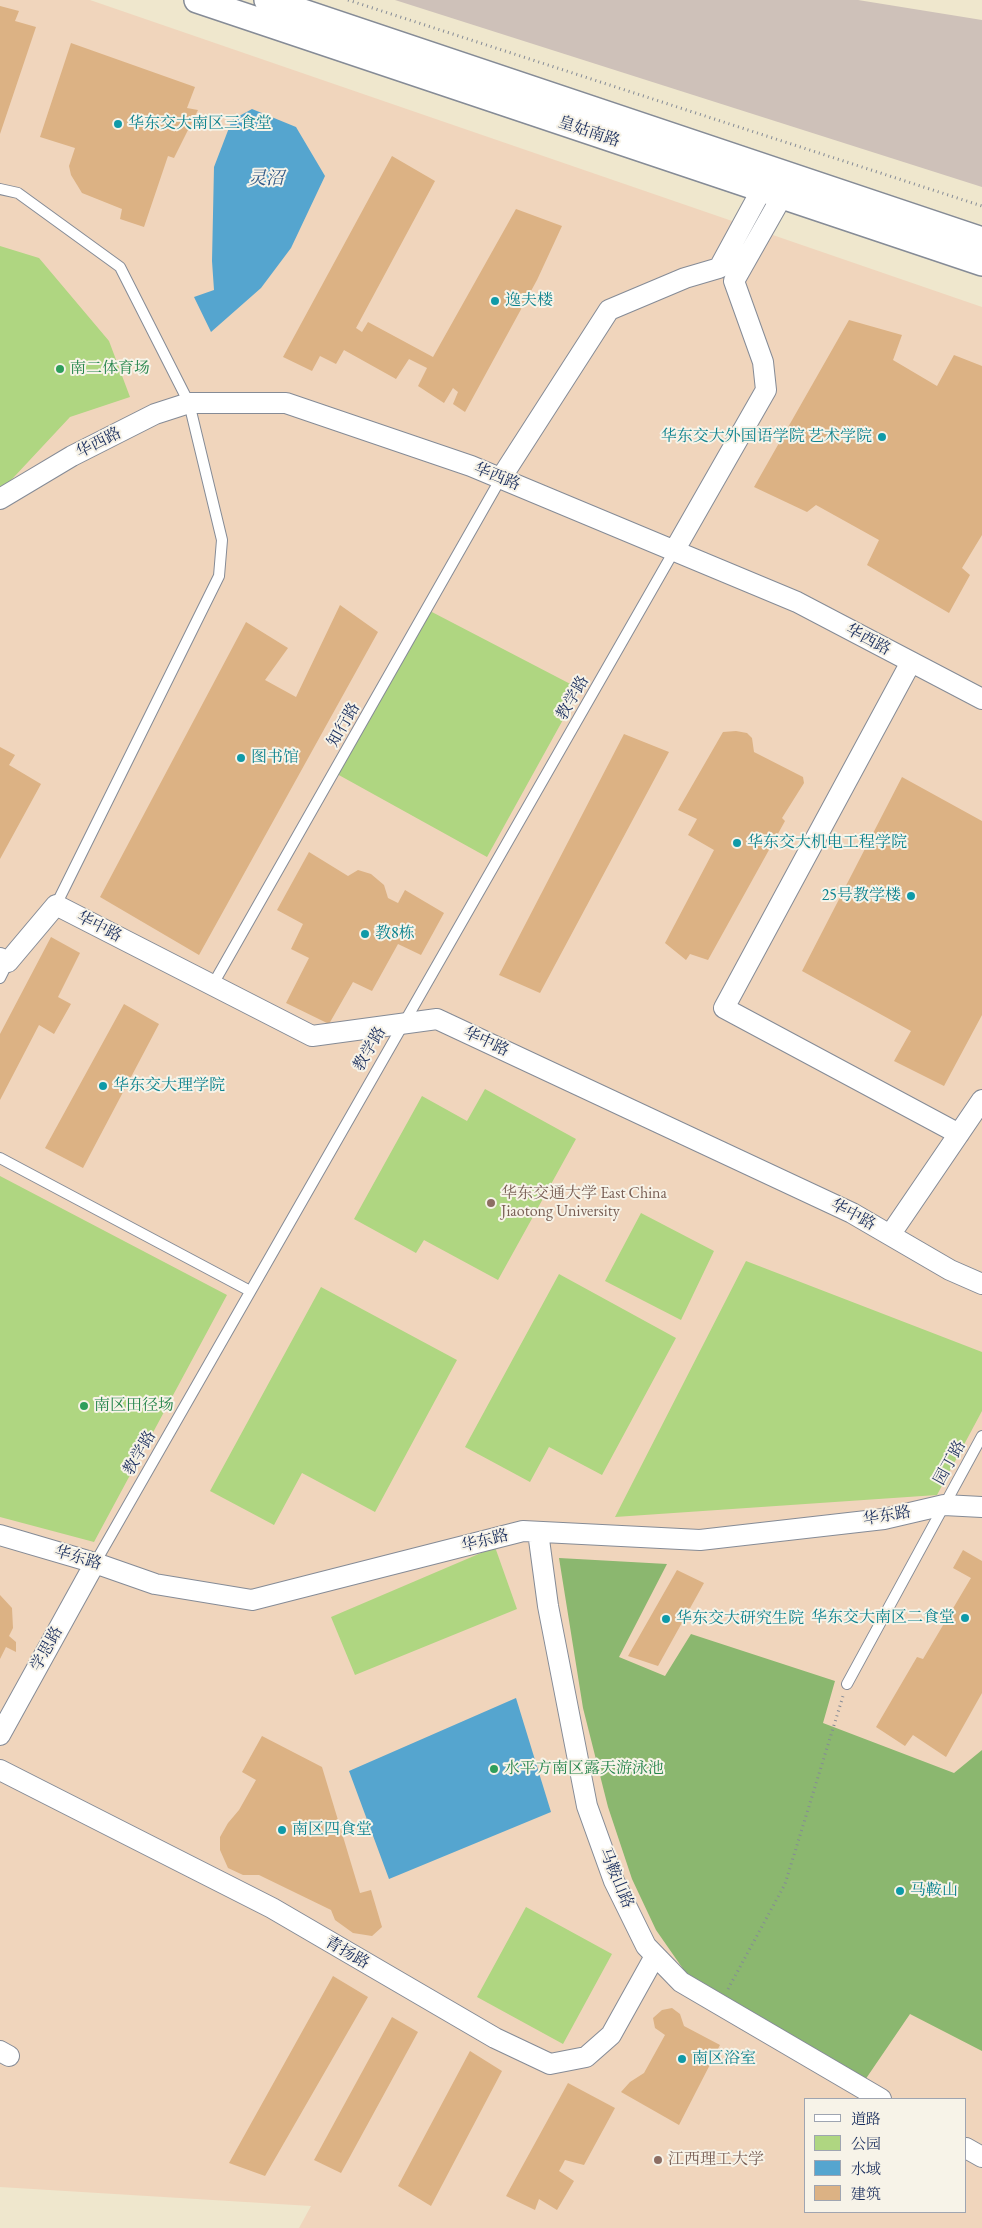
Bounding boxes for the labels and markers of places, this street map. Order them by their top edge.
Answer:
place label: 华东交大南区三食堂 [128,114,272,134]
marker: 华东交大南区三食堂 [112,118,124,130]
place label: 逸夫楼 [505,291,553,311]
marker: 逸夫楼 [489,295,501,307]
place label: 南二体育场 [70,359,150,379]
marker: 南二体育场 [54,363,66,375]
place label: 华东交大外国语学院 艺术学院 [661,427,872,447]
marker: 华东交大外国语学院 艺术学院 [876,431,888,443]
place label: 图书馆 [251,748,299,768]
marker: 图书馆 [235,752,247,764]
place label: 华东交大机电工程学院 [747,833,907,853]
marker: 华东交大机电工程学院 [731,837,743,849]
place label: 25号教学楼 [822,886,901,906]
marker: 25号教学楼 [905,890,917,902]
place label: 教8栋 [375,924,415,944]
marker: 教8栋 [359,928,371,940]
place label: 华东交大理学院 [113,1076,225,1096]
marker: 华东交大理学院 [97,1080,109,1092]
place label: 华东交通大学 East China Jiaotong University [501,1184,667,1222]
marker: 华东交通大学 East China Jiaotong University [485,1197,497,1209]
place label: 南区田径场 [94,1396,174,1416]
marker: 南区田径场 [78,1400,90,1412]
place label: 华东交大南区二食堂 [811,1608,955,1628]
place label: 华东交大研究生院 [676,1609,804,1629]
marker: 华东交大南区二食堂 [959,1612,971,1624]
marker: 华东交大研究生院 [660,1613,672,1625]
place label: 水平方南区露天游泳池 [504,1759,664,1779]
marker: 水平方南区露天游泳池 [488,1763,500,1775]
place label: 南区四食堂 [292,1820,372,1840]
marker: 南区四食堂 [276,1824,288,1836]
place label: 马鞍山 [910,1881,958,1901]
marker: 马鞍山 [894,1885,906,1897]
place label: 南区浴室 [692,2049,756,2069]
marker: 南区浴室 [676,2053,688,2065]
place label: 江西理工大学 [668,2150,764,2170]
marker: 江西理工大学 [652,2154,664,2166]

